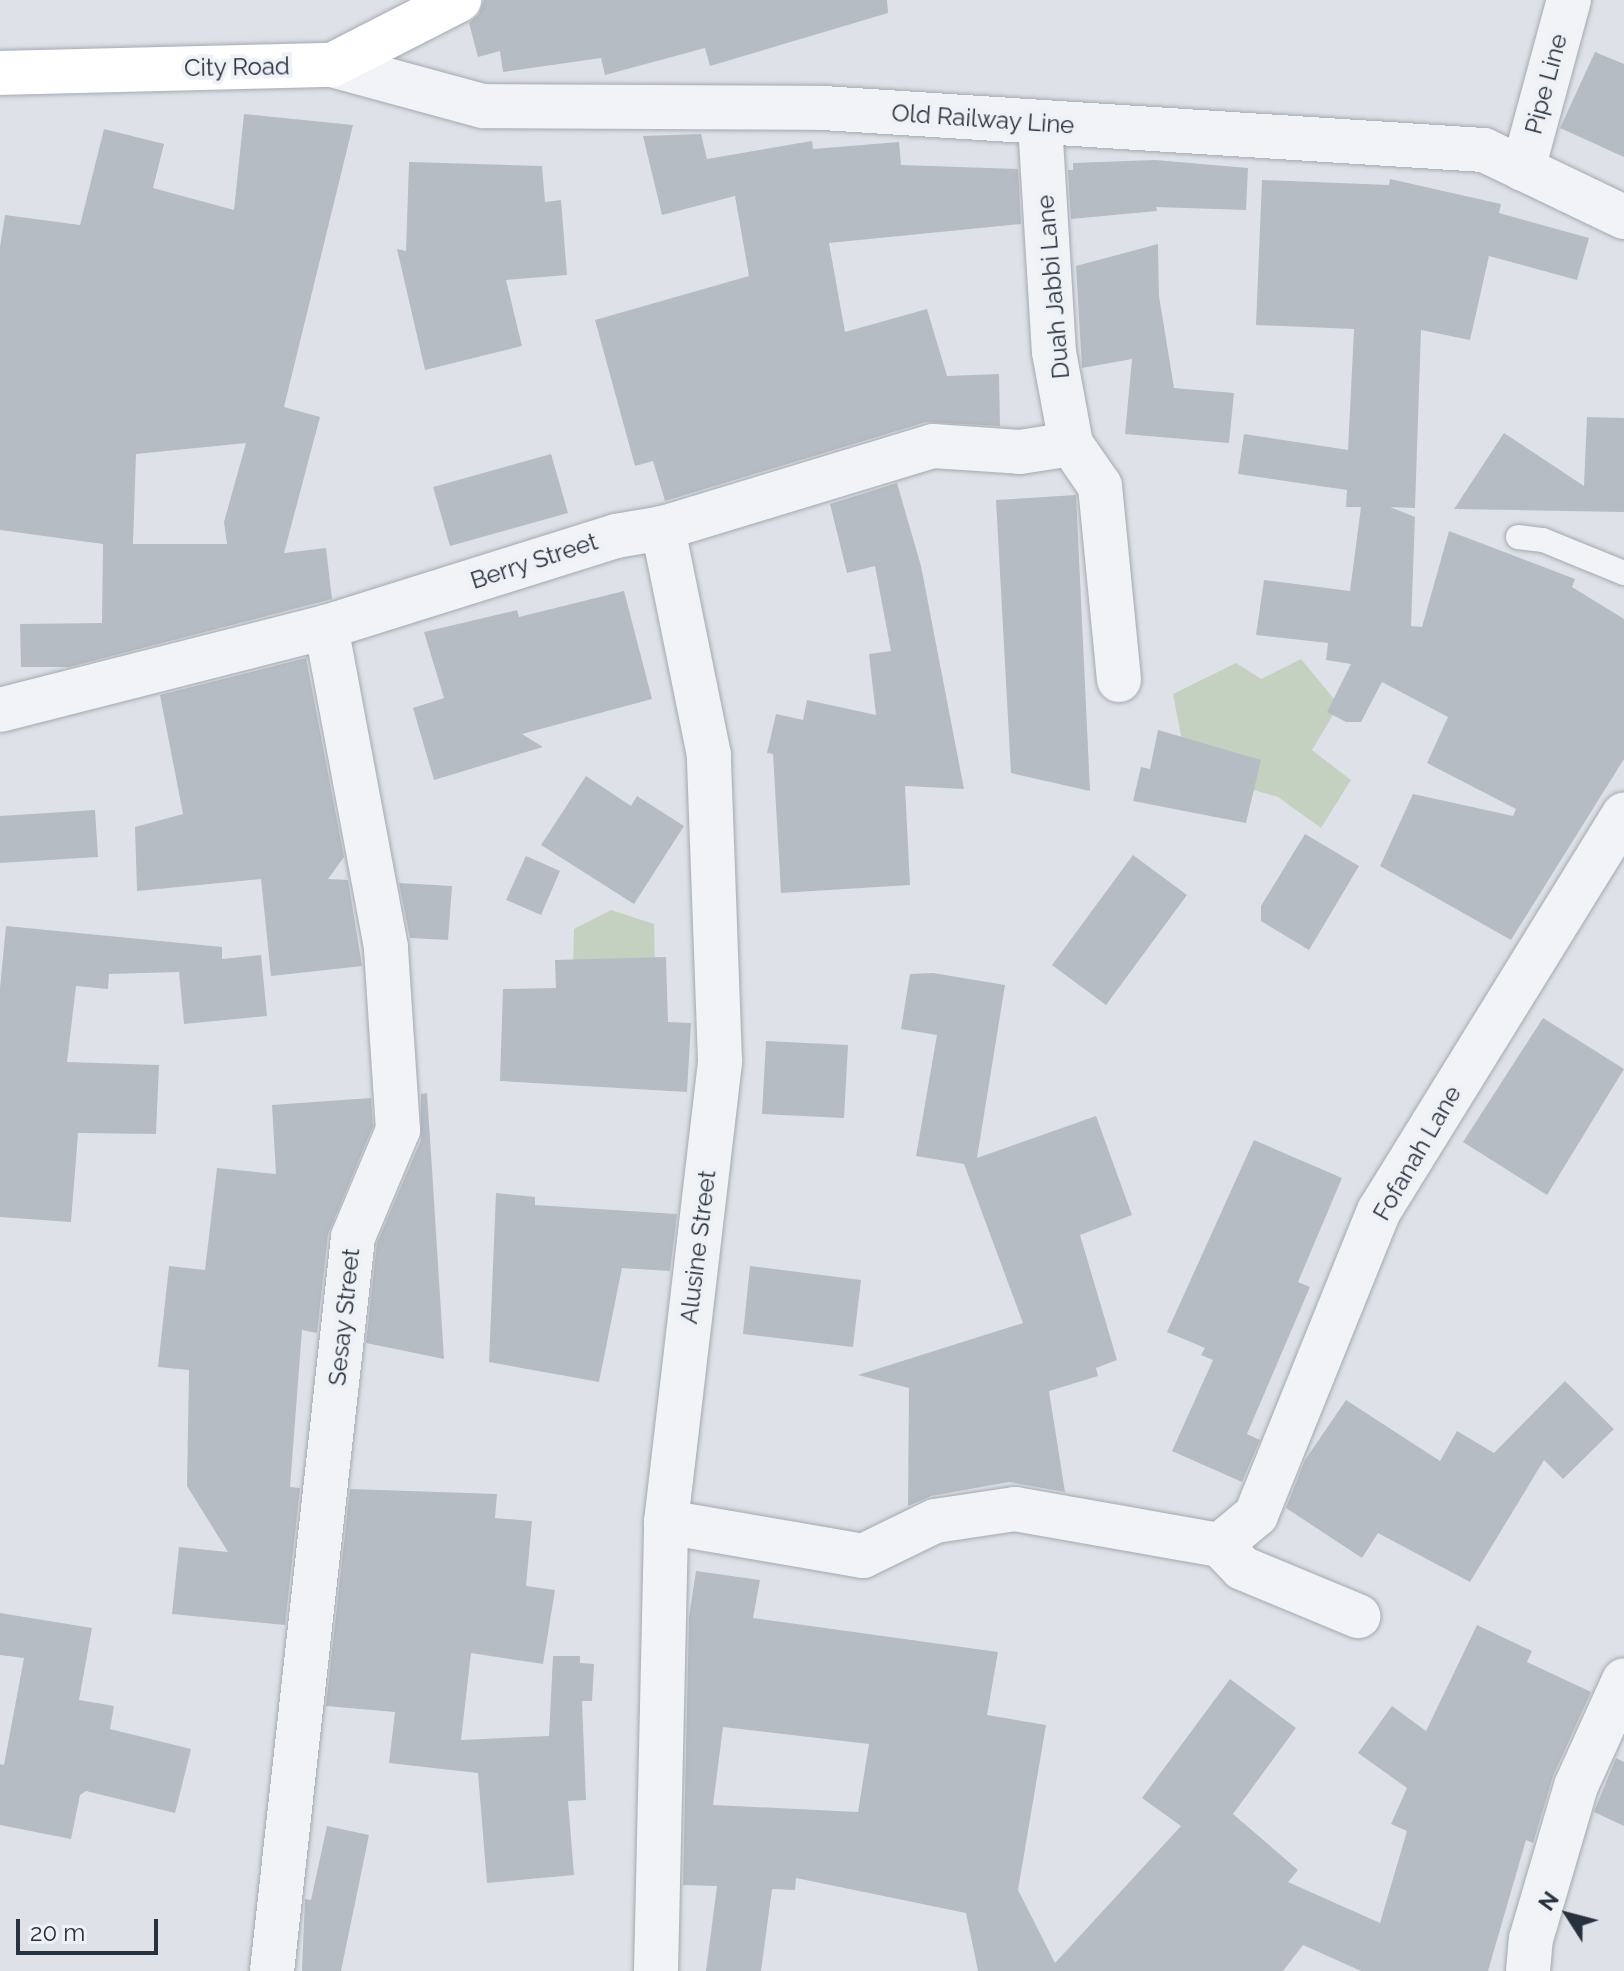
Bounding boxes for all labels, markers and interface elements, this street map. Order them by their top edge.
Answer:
street label: Pipe Line [1519,31,1573,137]
street label: City Road [184,52,290,82]
street label: Old Railway Line [890,98,1076,140]
street label: Duah Jabbi Lane [1031,194,1075,380]
street label: Berry Street [467,527,601,595]
street label: Fofanah Lane [1367,1081,1467,1225]
street label: Alusine Street [674,1169,722,1325]
street label: Sesay Street [322,1247,366,1387]
north arrow [1528,1875,1608,1955]
text: N [1533,1886,1564,1915]
scale bar [20,1903,162,1953]
text: 20 m [30,1918,85,1947]

